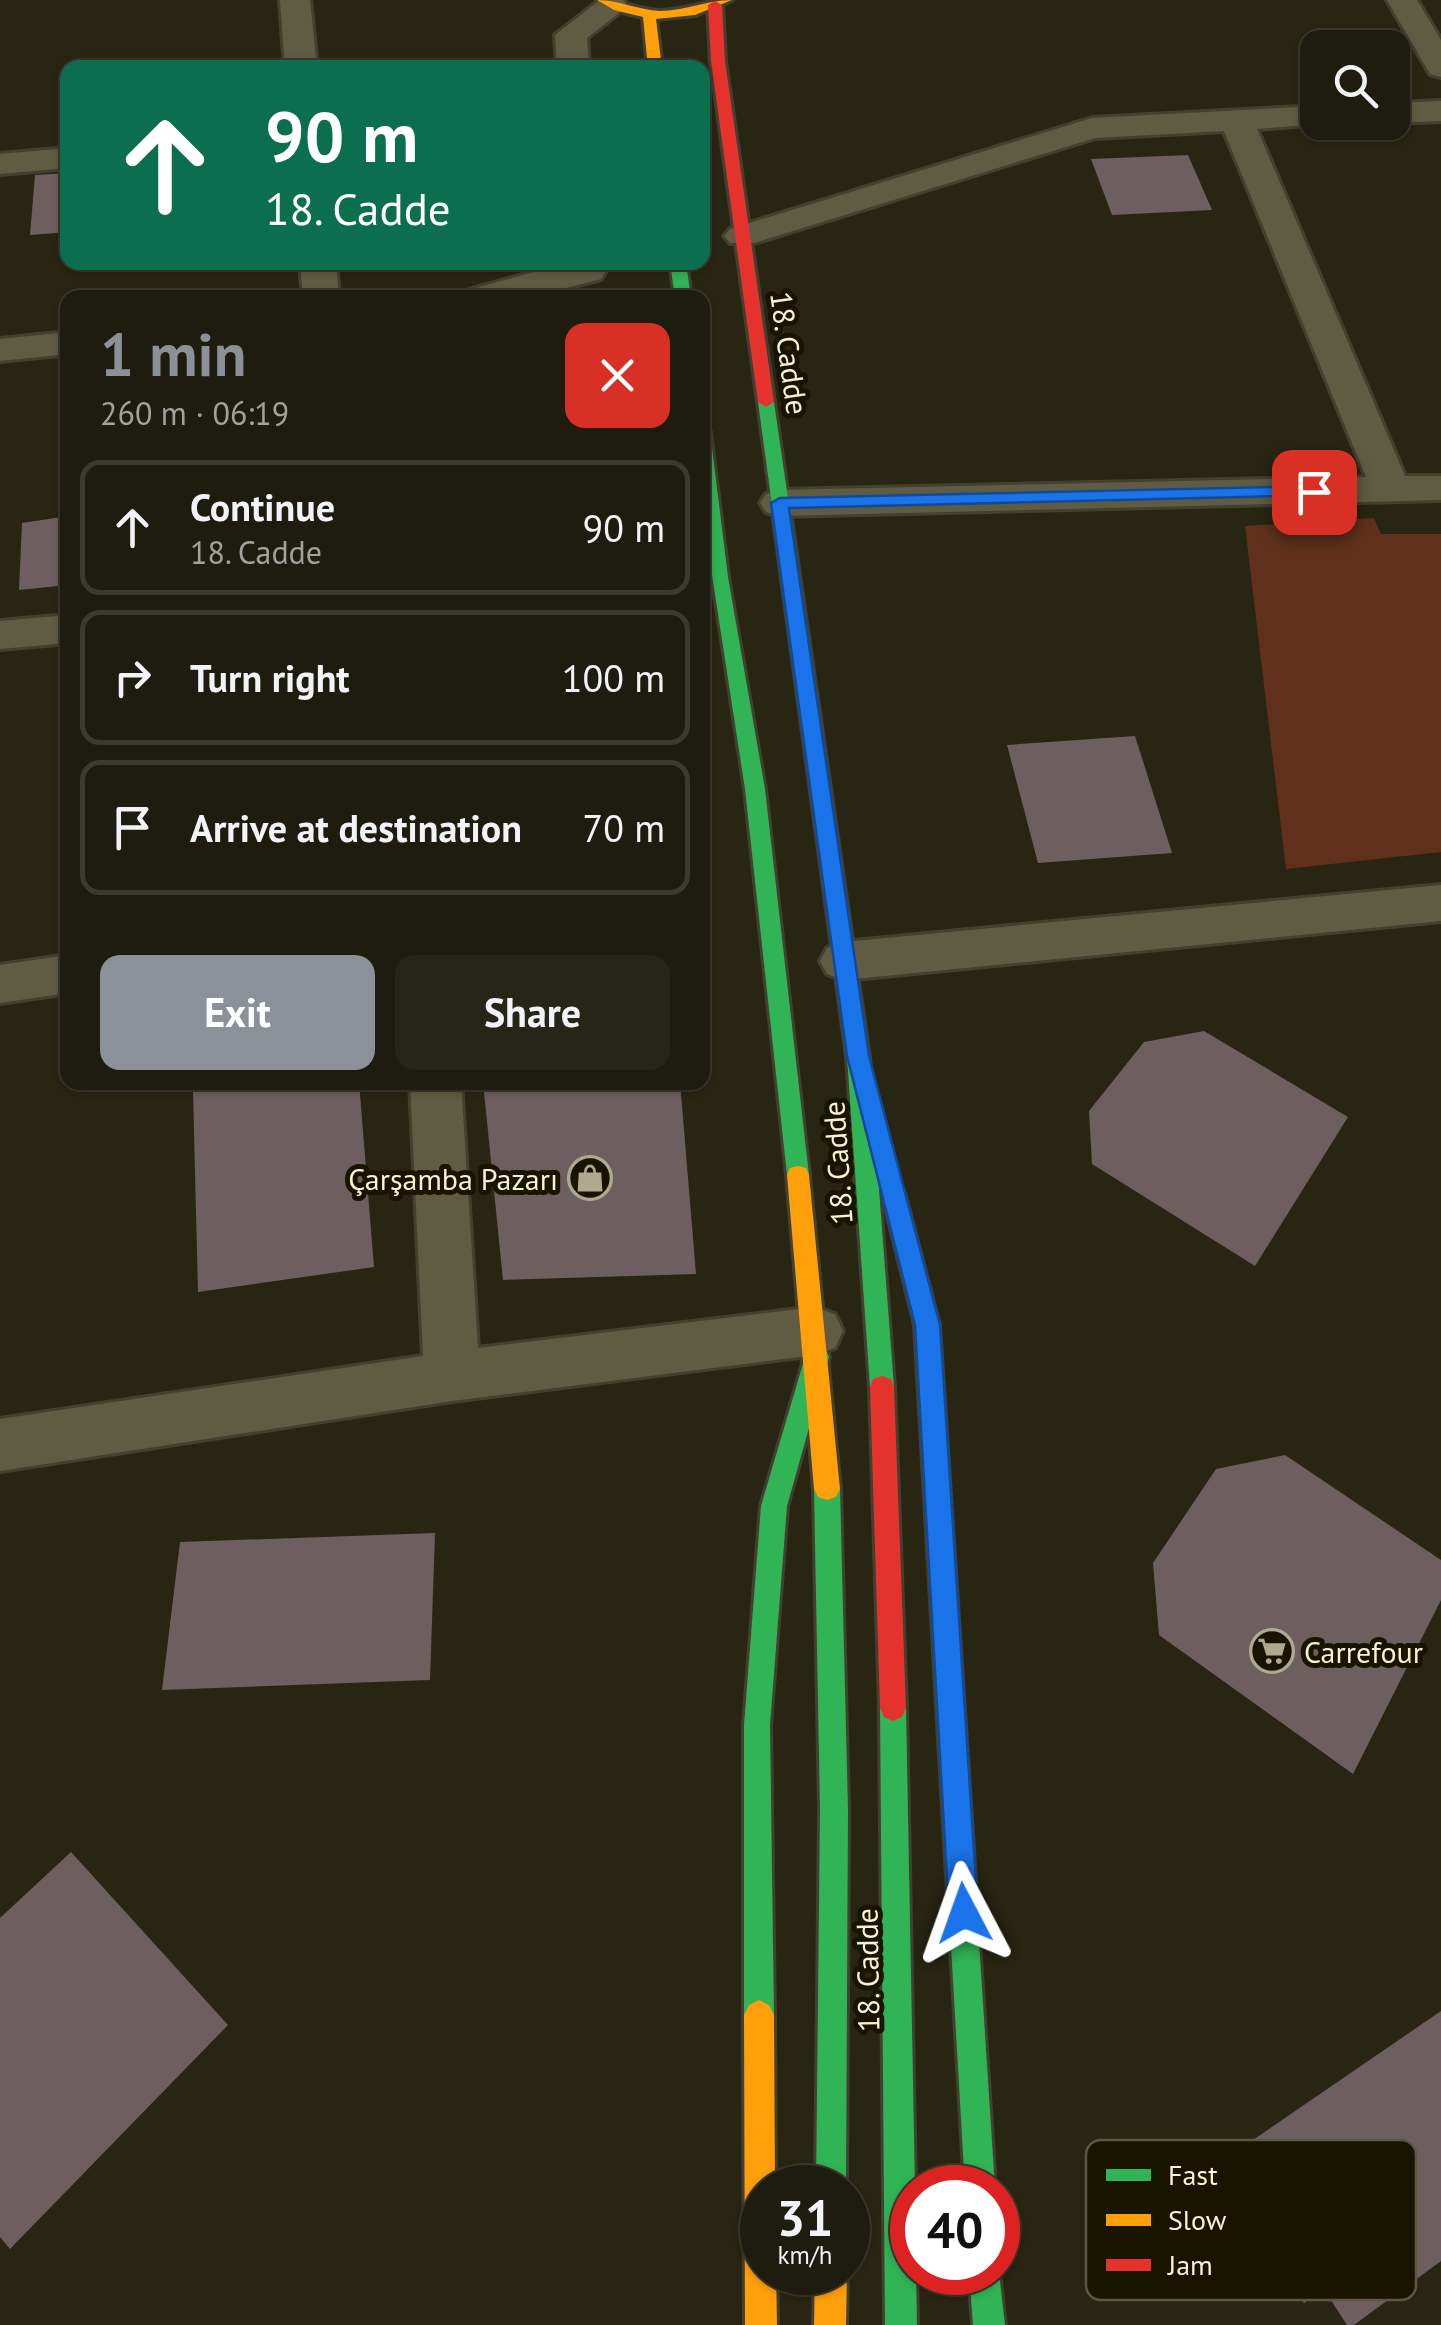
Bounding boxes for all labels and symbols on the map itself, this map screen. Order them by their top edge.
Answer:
street label: 18. Cadde [762,289,818,417]
pin [1272,450,1357,535]
street label: 18. Cadde [813,1100,861,1226]
shop icon: Çarşamba Pazarı [567,1155,613,1201]
place label: Çarşamba Pazarı [348,1159,558,1198]
supermarket icon: Carrefour [1249,1628,1295,1674]
place label: Carrefour [1304,1632,1423,1671]
position arrow [912,1861,1016,1965]
street label: 18. Cadde [846,1908,888,2032]
legend [1086,2140,1416,2300]
text: Fast [1168,2156,1218,2193]
speed limit sign: 40 [890,2165,1020,2295]
text: Slow [1168,2201,1227,2238]
text: Jam [1167,2246,1213,2283]

